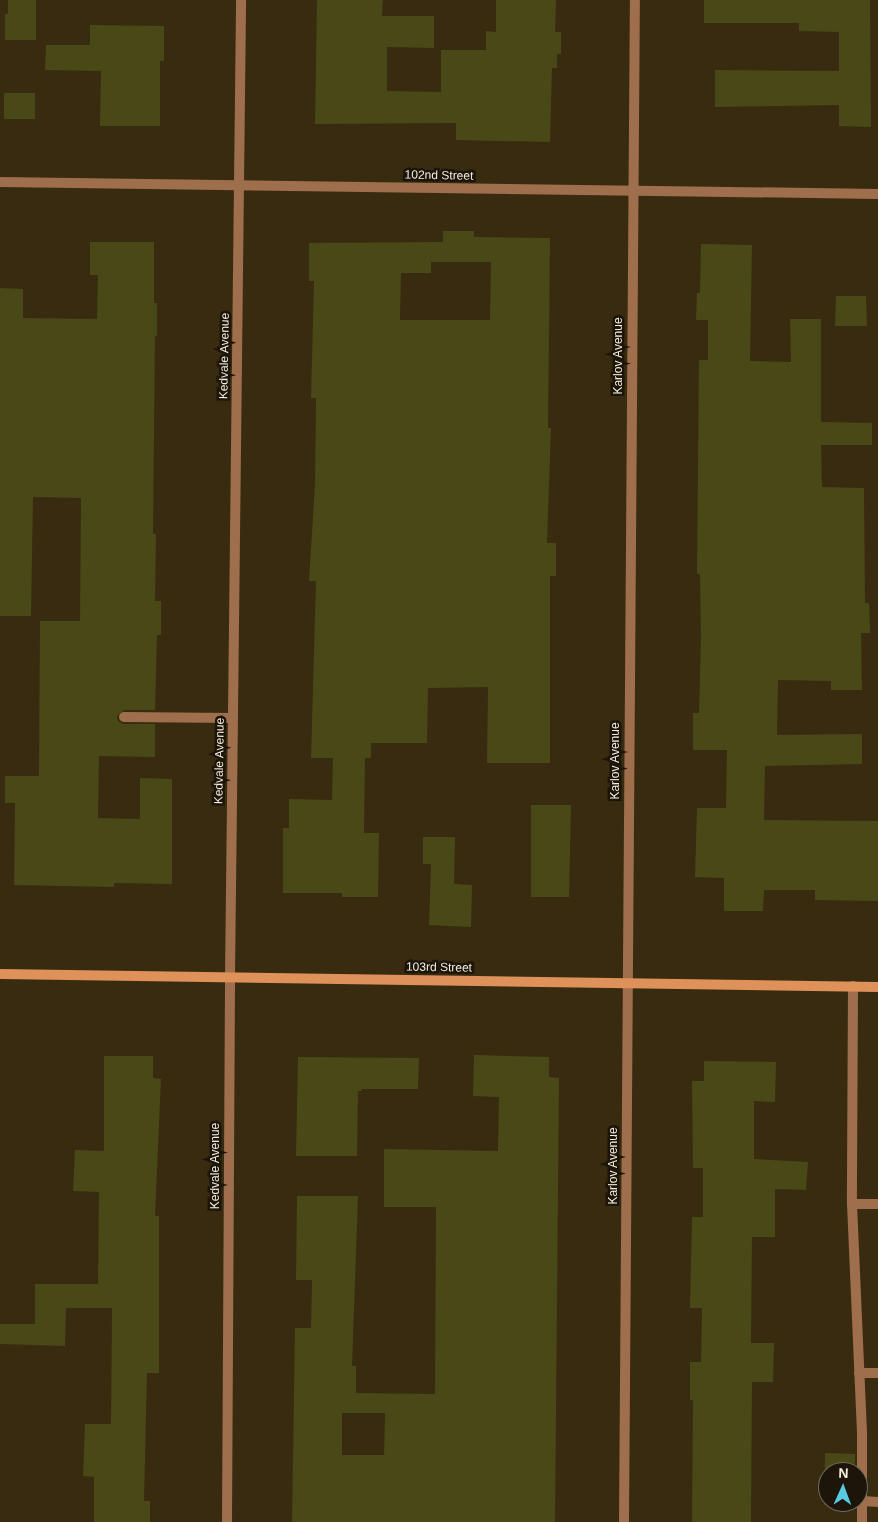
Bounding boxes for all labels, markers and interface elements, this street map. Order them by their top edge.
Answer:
street label: 102nd Street [405,168,473,184]
street label: Kedvale Avenue [217,312,233,400]
street label: Karlov Avenue [612,317,626,395]
street label: Kedvale Avenue [212,717,228,805]
street label: Karlov Avenue [609,722,623,800]
street label: 103rd Street [406,960,472,976]
street label: Kedvale Avenue [209,1122,223,1210]
street label: Karlov Avenue [607,1127,621,1205]
north arrow [818,1462,868,1512]
text: N [838,1465,849,1481]

